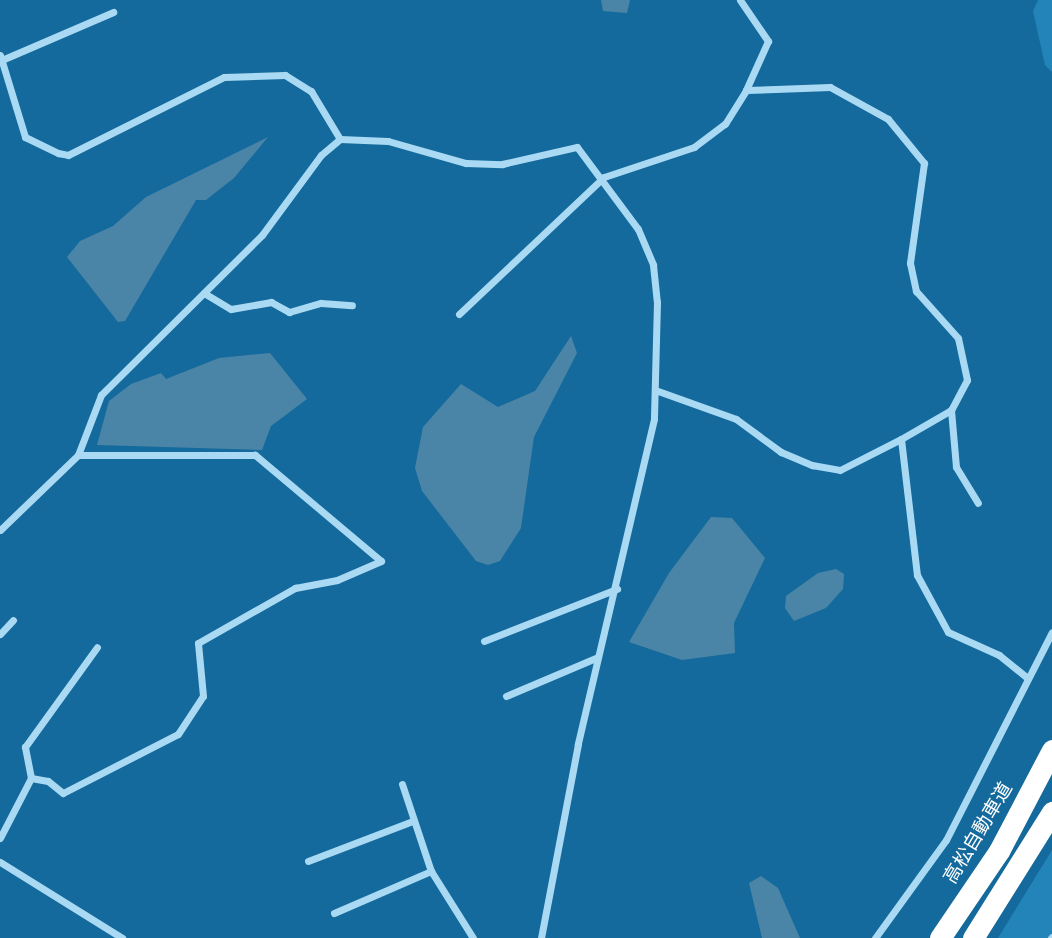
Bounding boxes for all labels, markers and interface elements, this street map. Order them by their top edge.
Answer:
street label: 高松自動車道 [939,778,1017,888]

